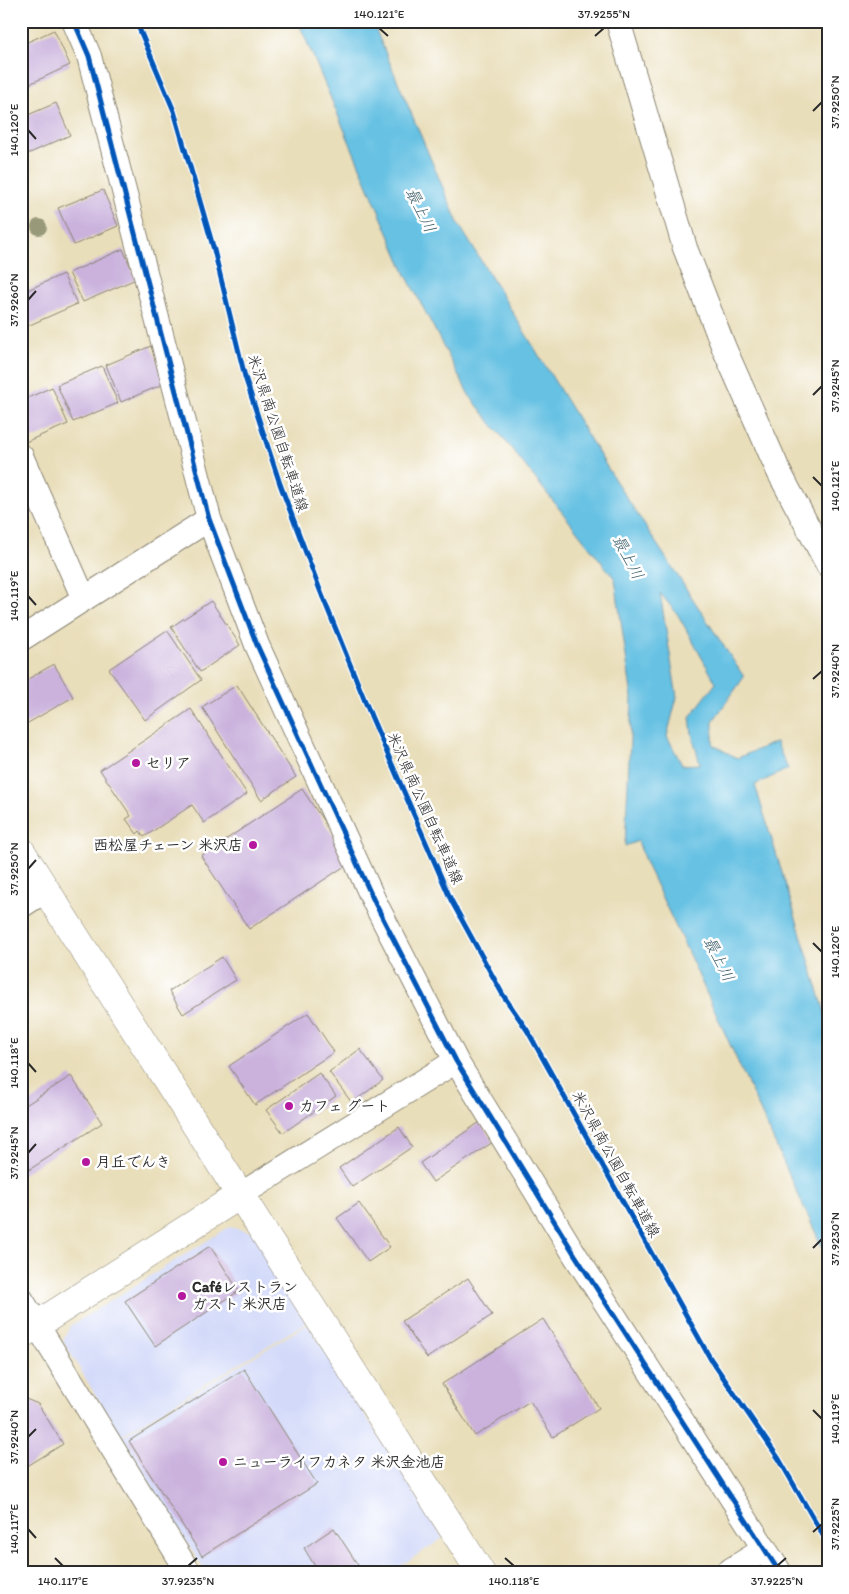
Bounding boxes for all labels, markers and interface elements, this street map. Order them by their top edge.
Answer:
text: 140.121°E [354,7,405,21]
text: 37.9255°N [578,7,630,21]
text: 37.9250°N [828,75,842,129]
text: 140.120°E [7,103,21,156]
water label: 最上川 [402,184,440,236]
text: 37.9260°N [7,273,21,327]
street label: 米沢県南公園自転車道線 [244,352,312,514]
text: 37.9245°N [828,359,842,413]
text: 140.121°E [828,460,842,511]
water label: 最上川 [608,531,648,583]
text: 140.119°E [7,570,21,621]
text: 37.9240°N [828,644,842,698]
street label: 米沢県南公園自転車道線 [383,729,467,887]
place label: セリア [146,754,191,772]
marker: セリア [130,757,142,769]
place label: 西松屋チェーン 米沢店 [93,836,243,854]
marker: 西松屋チェーン 米沢店 [247,839,259,851]
text: 37.9250°N [7,842,21,896]
text: 140.120°E [828,925,842,978]
water label: 最上川 [700,933,738,985]
text: 140.118°E [7,1037,21,1089]
street label: 米沢県南公園自転車道線 [568,1087,664,1241]
place label: カフェ グート [299,1097,390,1115]
marker: カフェ グート [283,1100,295,1112]
text: 37.9245°N [7,1126,21,1180]
place label: 月丘でんき [96,1153,171,1171]
marker: 月丘でんき [80,1156,92,1168]
text: 37.9230°N [828,1212,842,1266]
place label: Caféレストラン ガスト 米沢店 [192,1278,298,1313]
marker: Caféレストラン ガスト 米沢店 [176,1290,188,1302]
text: 140.119°E [828,1393,842,1444]
text: 37.9240°N [7,1410,21,1464]
place label: ニューライフカネタ 米沢金池店 [233,1453,445,1471]
marker: ニューライフカネタ 米沢金池店 [217,1456,229,1468]
text: 37.9225°N [828,1498,842,1550]
text: 140.117°E [7,1503,21,1554]
text: 140.117°E [38,1574,89,1588]
text: 37.9235°N [162,1574,214,1588]
text: 140.118°E [488,1574,540,1588]
text: 37.9225°N [751,1574,803,1588]

